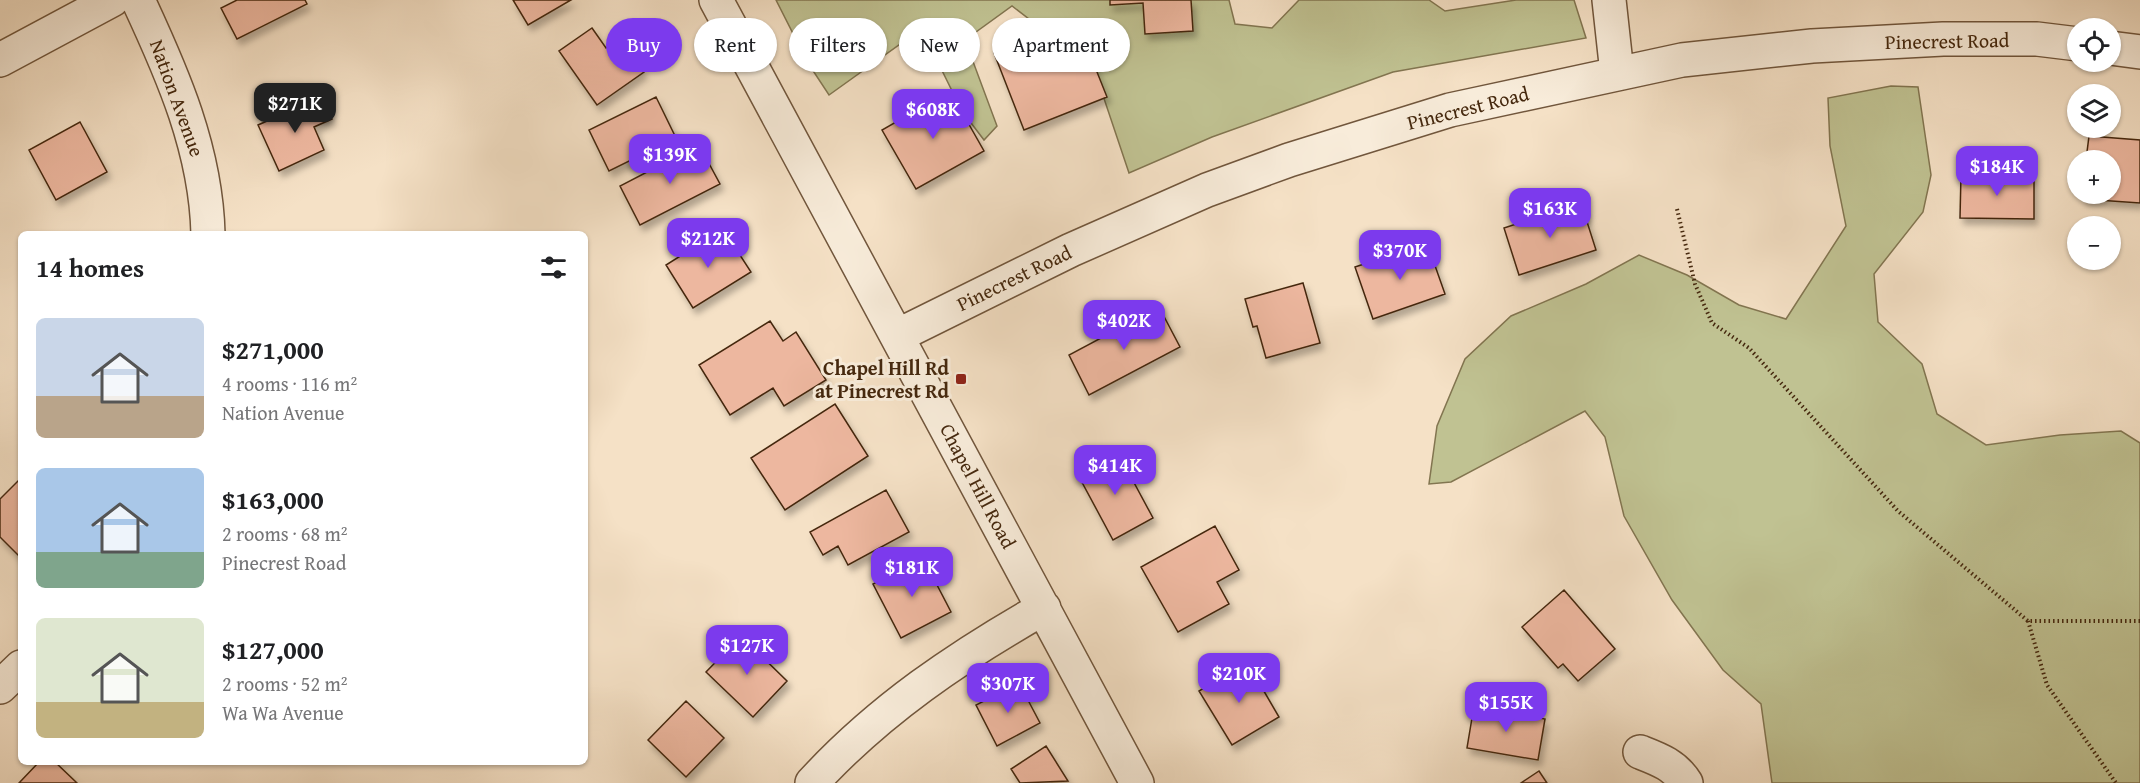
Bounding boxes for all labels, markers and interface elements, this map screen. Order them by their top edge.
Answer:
chip: Buy [606,18,682,72]
chip: Rent [694,18,777,72]
chip: Filters [789,18,887,72]
chip: New [899,18,980,72]
chip: Apartment [992,18,1130,72]
map controls [2067,18,2121,270]
button: locate [2067,18,2121,72]
street label: Pinecrest Road [1885,25,2010,56]
street label: Nation Avenue [143,35,212,160]
street label: Pinecrest Road [1404,78,1532,137]
pin: $271K [253,83,337,134]
button: layers [2067,84,2121,138]
text: $271K [268,88,322,117]
pin: $608K [891,89,975,140]
text: $608K [906,94,960,123]
pin: $139K [628,134,712,185]
text: $139K [643,139,697,168]
pin: $184K [1955,146,2039,197]
button: + [2067,150,2121,204]
text: $184K [1970,151,2024,180]
pin: $163K [1508,188,1592,239]
text: $163K [1523,193,1577,222]
button: − [2067,216,2121,270]
pin: $212K [666,218,750,269]
text: $212K [681,223,735,252]
pin: $370K [1358,230,1442,281]
text: $370K [1373,235,1427,264]
street label: Pinecrest Road [952,237,1076,318]
text: 14 homes [36,248,144,287]
icon: filters [537,251,570,284]
pin: $402K [1082,300,1166,351]
text: $402K [1097,305,1151,334]
text: $271,000 [222,330,324,369]
icon: home [84,342,156,414]
place label: Chapel Hill Rd at Pinecrest Rd [815,353,950,405]
text: 4 rooms · 116 m² [222,369,357,398]
marker: Chapel Hill Rd at Pinecrest Rd [954,372,968,386]
text: Nation Avenue [222,398,345,427]
street label: Chapel Hill Road [933,418,1024,554]
pin: $414K [1073,445,1157,496]
text: $414K [1088,450,1142,479]
text: $163,000 [222,480,324,519]
icon: home [84,492,156,564]
text: 2 rooms · 68 m² [222,519,348,548]
pin: $181K [870,547,954,598]
text: Pinecrest Road [222,548,346,577]
text: $181K [885,552,939,581]
pin: $127K [705,625,789,676]
text: $127,000 [222,630,324,669]
text: $127K [720,630,774,659]
icon: home [84,642,156,714]
pin: $210K [1197,653,1281,704]
text: $210K [1212,658,1266,687]
pin: $307K [966,663,1050,714]
text: $307K [981,668,1035,697]
text: 2 rooms · 52 m² [222,669,348,698]
pin: $155K [1464,682,1548,733]
text: $155K [1479,687,1533,716]
text: Wa Wa Avenue [222,698,344,727]

